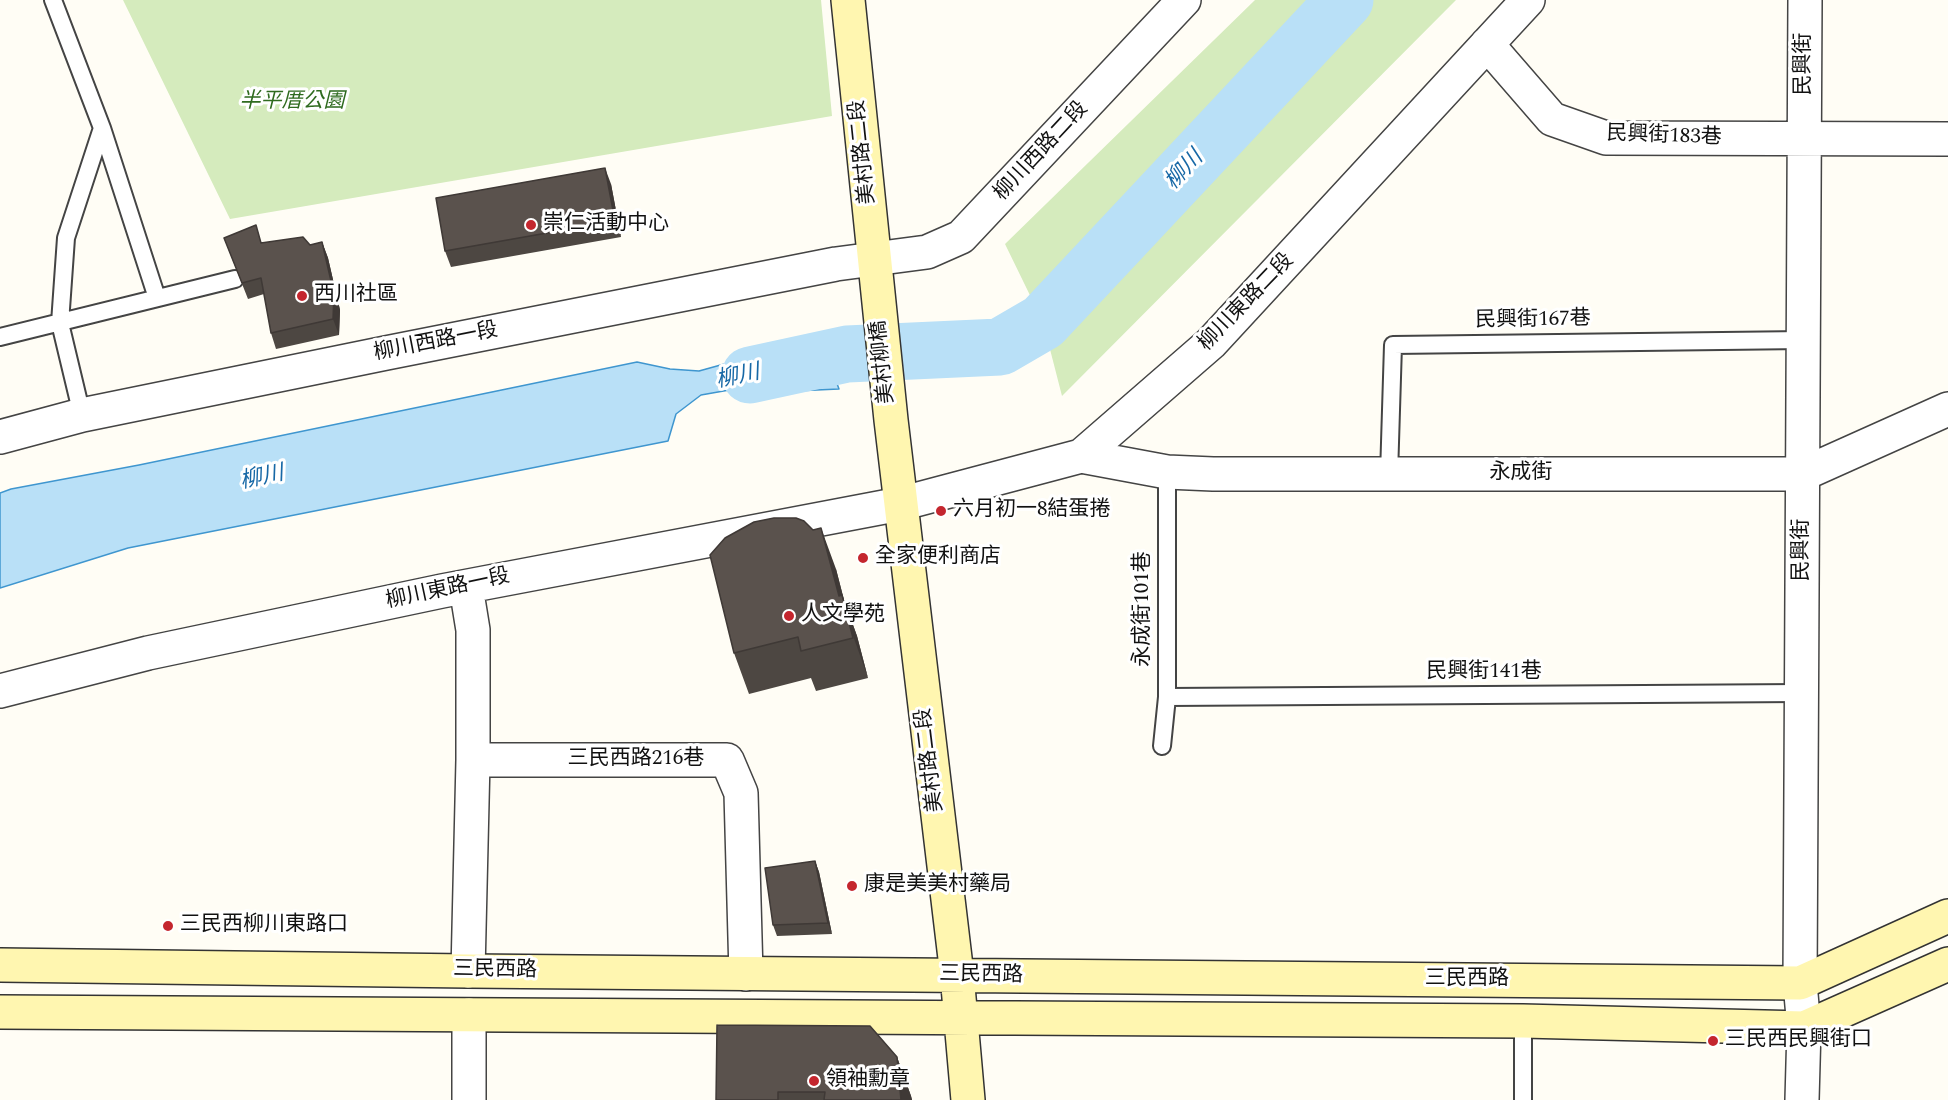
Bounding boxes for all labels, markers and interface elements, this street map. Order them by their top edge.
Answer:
street label: 民興街 [1792,33,1818,95]
park label: 半平厝公園 [240,90,344,116]
street label: 柳川西路二段 [990,97,1094,207]
street label: 美村路二段 [846,98,882,206]
street label: 民興街183巷 [1606,122,1722,152]
water label: 柳川 [1160,146,1210,196]
place label: 崇仁活動中心 [543,212,669,238]
marker: 崇仁活動中心 [524,218,538,232]
street label: 柳川東路二段 [1194,249,1300,357]
place label: 西川社區 [314,283,398,309]
marker: 西川社區 [295,289,309,303]
street label: 民興街167巷 [1475,307,1591,335]
street label: 柳川西路一段 [372,319,500,367]
street label: 美村柳橋 [867,319,901,405]
water label: 柳川 [714,361,762,395]
street label: 永成街 [1490,461,1552,487]
water label: 柳川 [238,462,286,496]
place label: 六月初一8結蛋捲 [953,498,1110,524]
marker: 六月初一8結蛋捲 [934,504,948,518]
street label: 民興街 [1790,519,1816,581]
place label: 全家便利商店 [875,545,1001,571]
marker: 全家便利商店 [856,551,870,565]
street label: 永成街101巷 [1131,551,1157,667]
street label: 柳川東路一段 [384,565,512,615]
place label: 人文學苑 [801,603,885,629]
marker: 人文學苑 [782,609,796,623]
street label: 民興街141巷 [1426,660,1542,686]
street label: 美村路二段 [912,706,950,814]
street label: 三民西路216巷 [568,747,704,773]
place label: 康是美美村藥局 [864,873,1011,899]
marker: 康是美美村藥局 [845,879,859,893]
place label: 三民西柳川東路口 [180,913,348,939]
marker: 三民西柳川東路口 [161,919,175,933]
street label: 三民西路 [453,958,537,984]
street label: 三民西路 [939,963,1023,989]
street label: 三民西路 [1425,967,1509,993]
place label: 三民西民興街口 [1725,1028,1872,1054]
marker: 三民西民興街口 [1706,1034,1720,1048]
place label: 領袖勳章 [826,1068,910,1094]
marker: 領袖勳章 [807,1074,821,1088]

